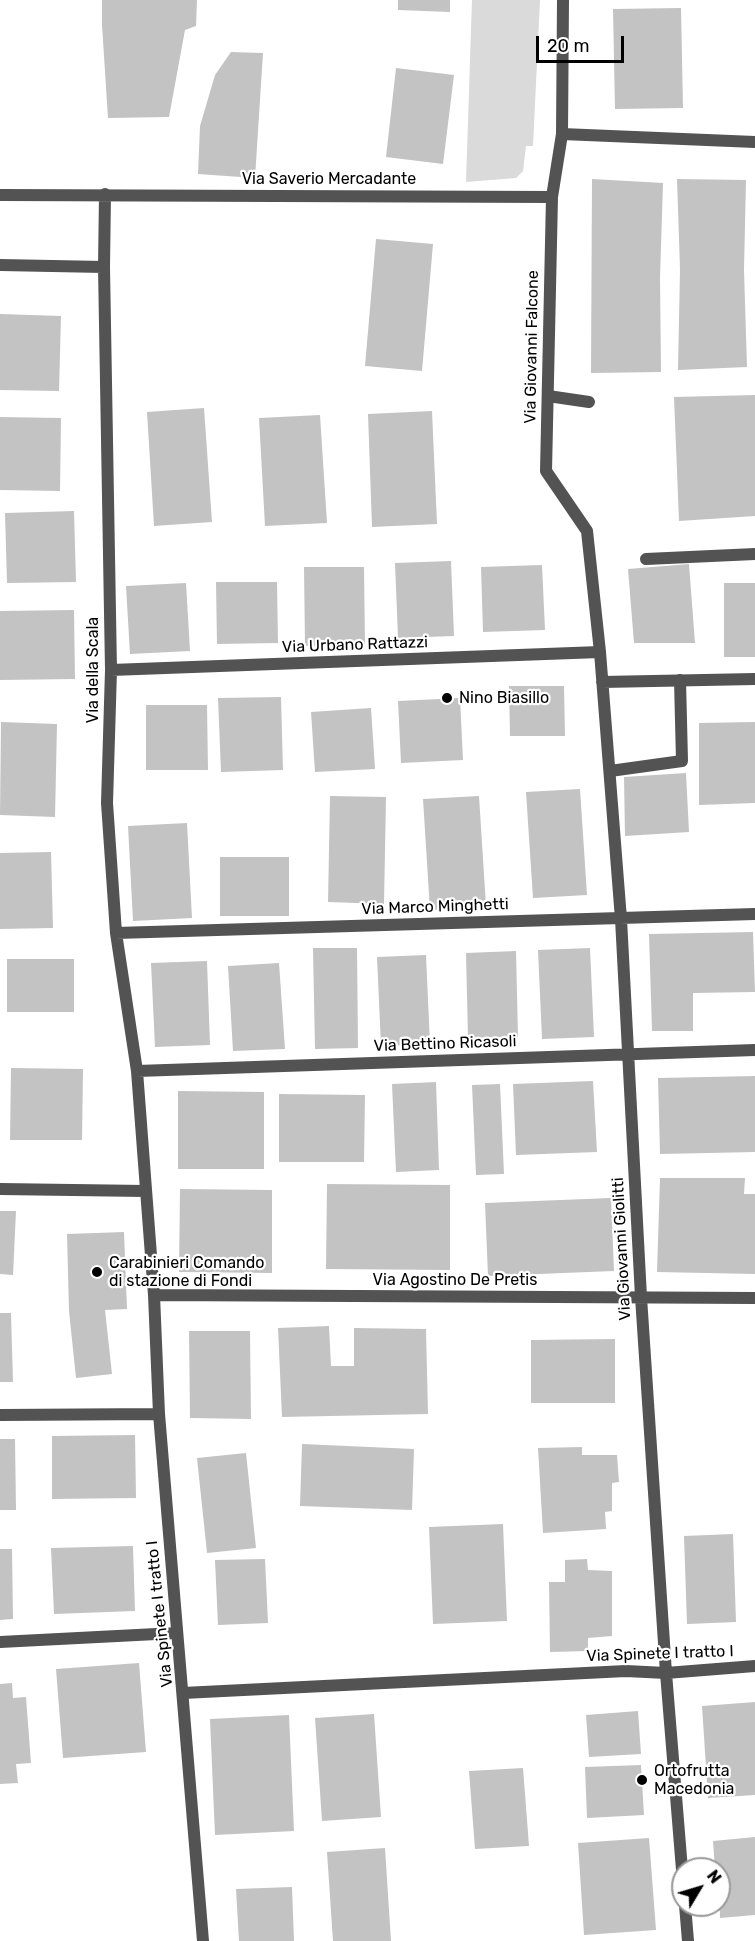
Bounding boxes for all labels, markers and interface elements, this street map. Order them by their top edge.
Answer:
scale bar [539,24,628,62]
text: 20 m [547,35,589,57]
street label: Via Saverio Mercadante [242,169,416,189]
street label: Via Giovanni Falcone [521,270,543,424]
street label: Via della Scala [83,617,103,723]
street label: Via Urbano Rattazzi [282,633,428,657]
place label: Nino Biasillo [459,688,549,708]
marker: Nino Biasillo [440,691,454,705]
street label: Via Marco Minghetti [361,895,509,919]
street label: Via Bettino Ricasoli [373,1032,517,1056]
street label: Via Giovanni Giolitti [609,1177,635,1321]
place label: Carabinieri Comando di stazione di Fondi [109,1253,264,1291]
marker: Carabinieri Comando di stazione di Fondi [90,1265,104,1279]
street label: Via Agostino De Pretis [373,1270,537,1290]
street label: Via Spinete I tratto I [143,1540,177,1688]
street label: Via Spinete I tratto I [586,1642,734,1666]
place label: Ortofrutta Macedonia [654,1761,734,1799]
marker: Ortofrutta Macedonia [635,1773,649,1787]
north arrow [671,1857,731,1917]
text: N [703,1866,725,1887]

